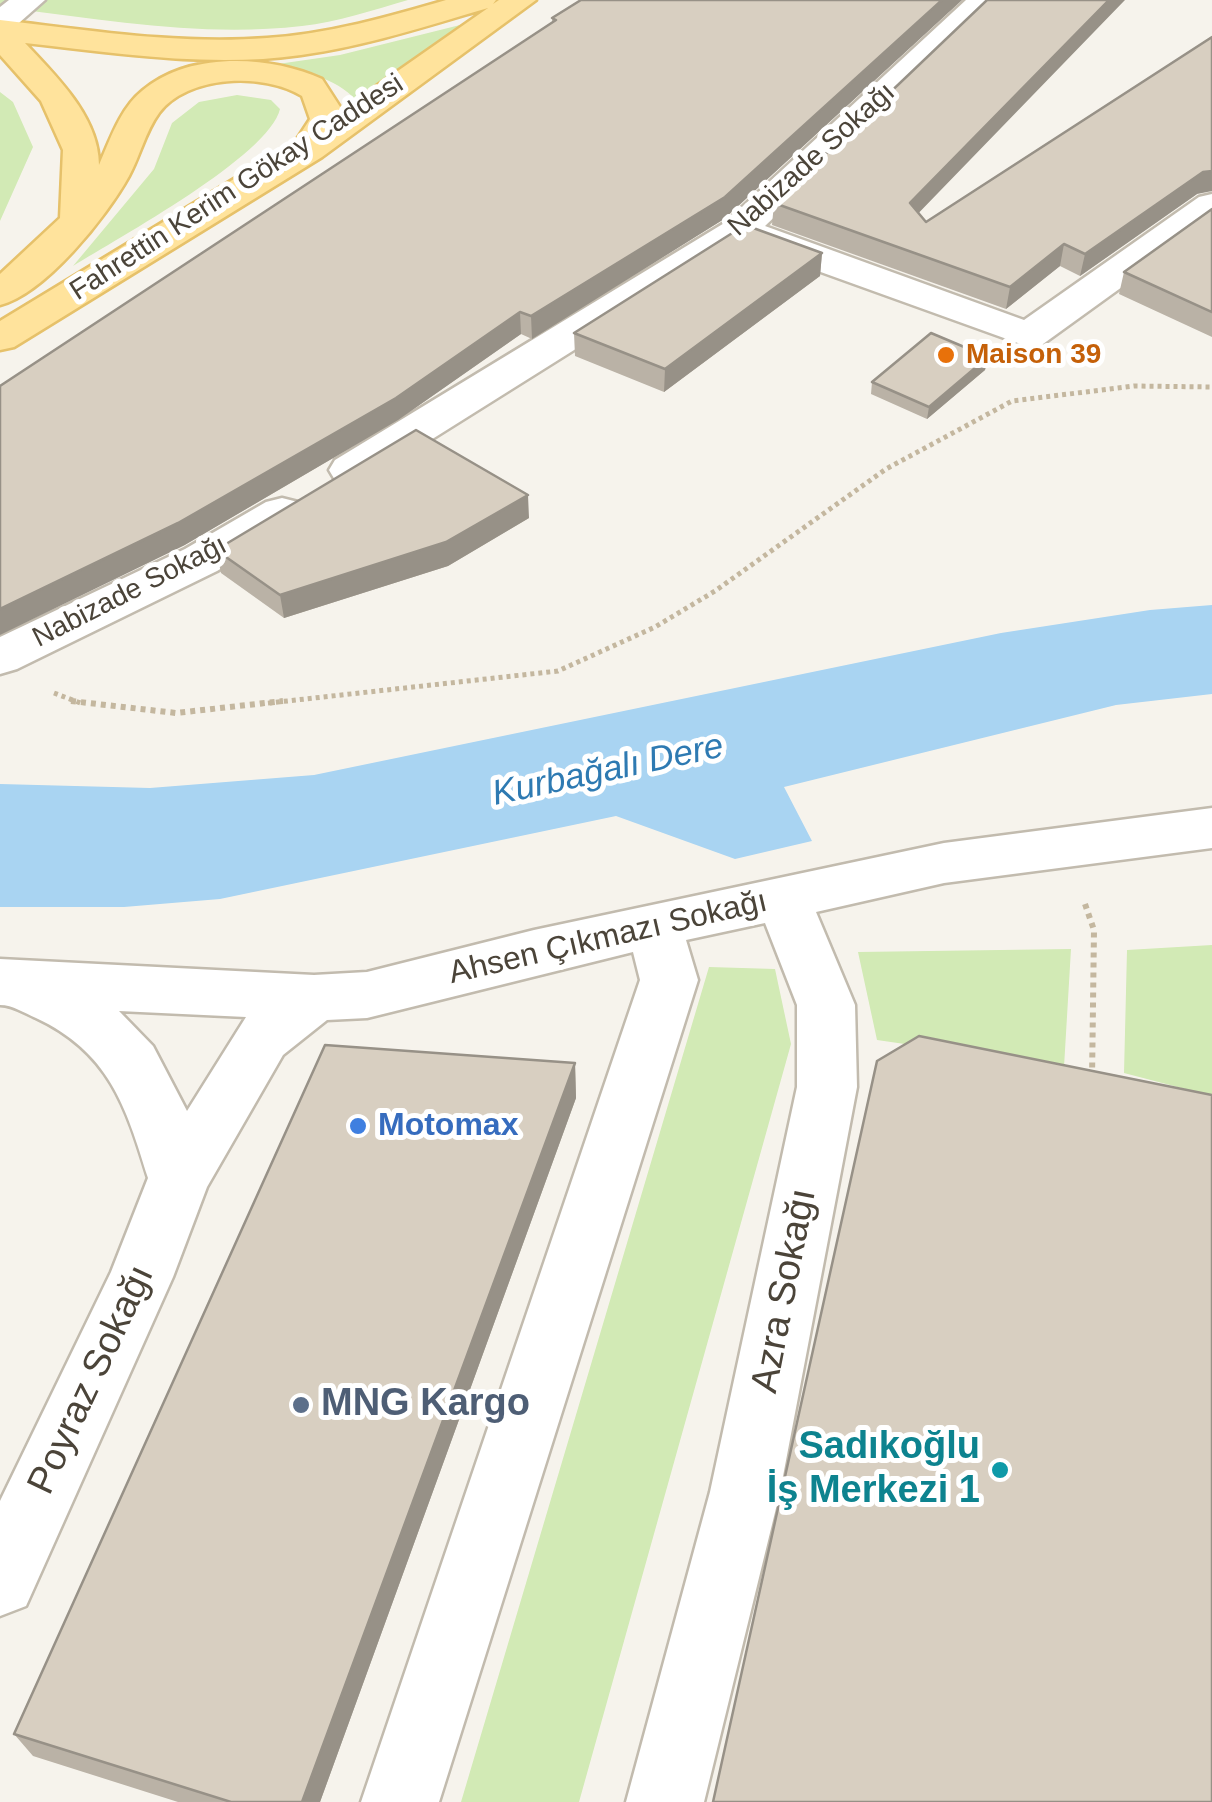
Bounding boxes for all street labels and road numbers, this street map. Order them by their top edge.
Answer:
street label: Fahrettin Kerim Gökay Caddesi [64,68,410,308]
street label: Nabizade Sokağı [722,76,902,244]
street label: Nabizade Sokağı [27,529,233,655]
street label: Ahsen Çıkmazı Sokağı [445,883,771,993]
street label: Azra Sokağı [743,1185,827,1397]
street label: Poyraz Sokağı [19,1258,165,1502]

